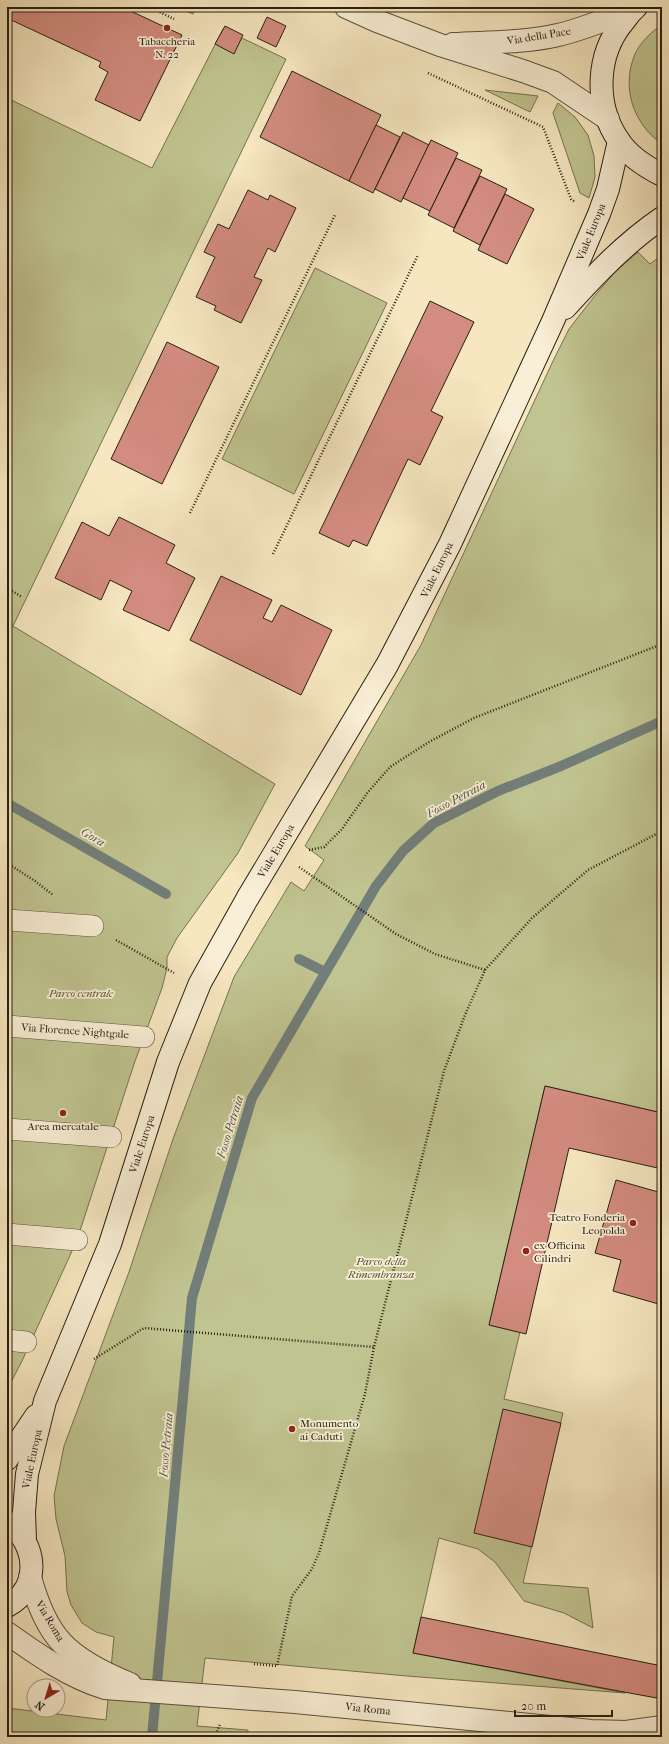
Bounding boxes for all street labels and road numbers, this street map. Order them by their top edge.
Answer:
street label: Via della Pace [505,24,572,48]
street label: Viale Europa [573,201,609,263]
street label: Viale Europa [417,539,456,601]
street label: Viale Europa [254,821,298,881]
street label: Via Florence Nightgale [20,1021,130,1041]
street label: Viale Europa [126,1112,158,1176]
street label: Viale Europa [19,1427,45,1491]
street label: Via Roma [32,1597,68,1645]
street label: Via Roma [344,1700,392,1718]

